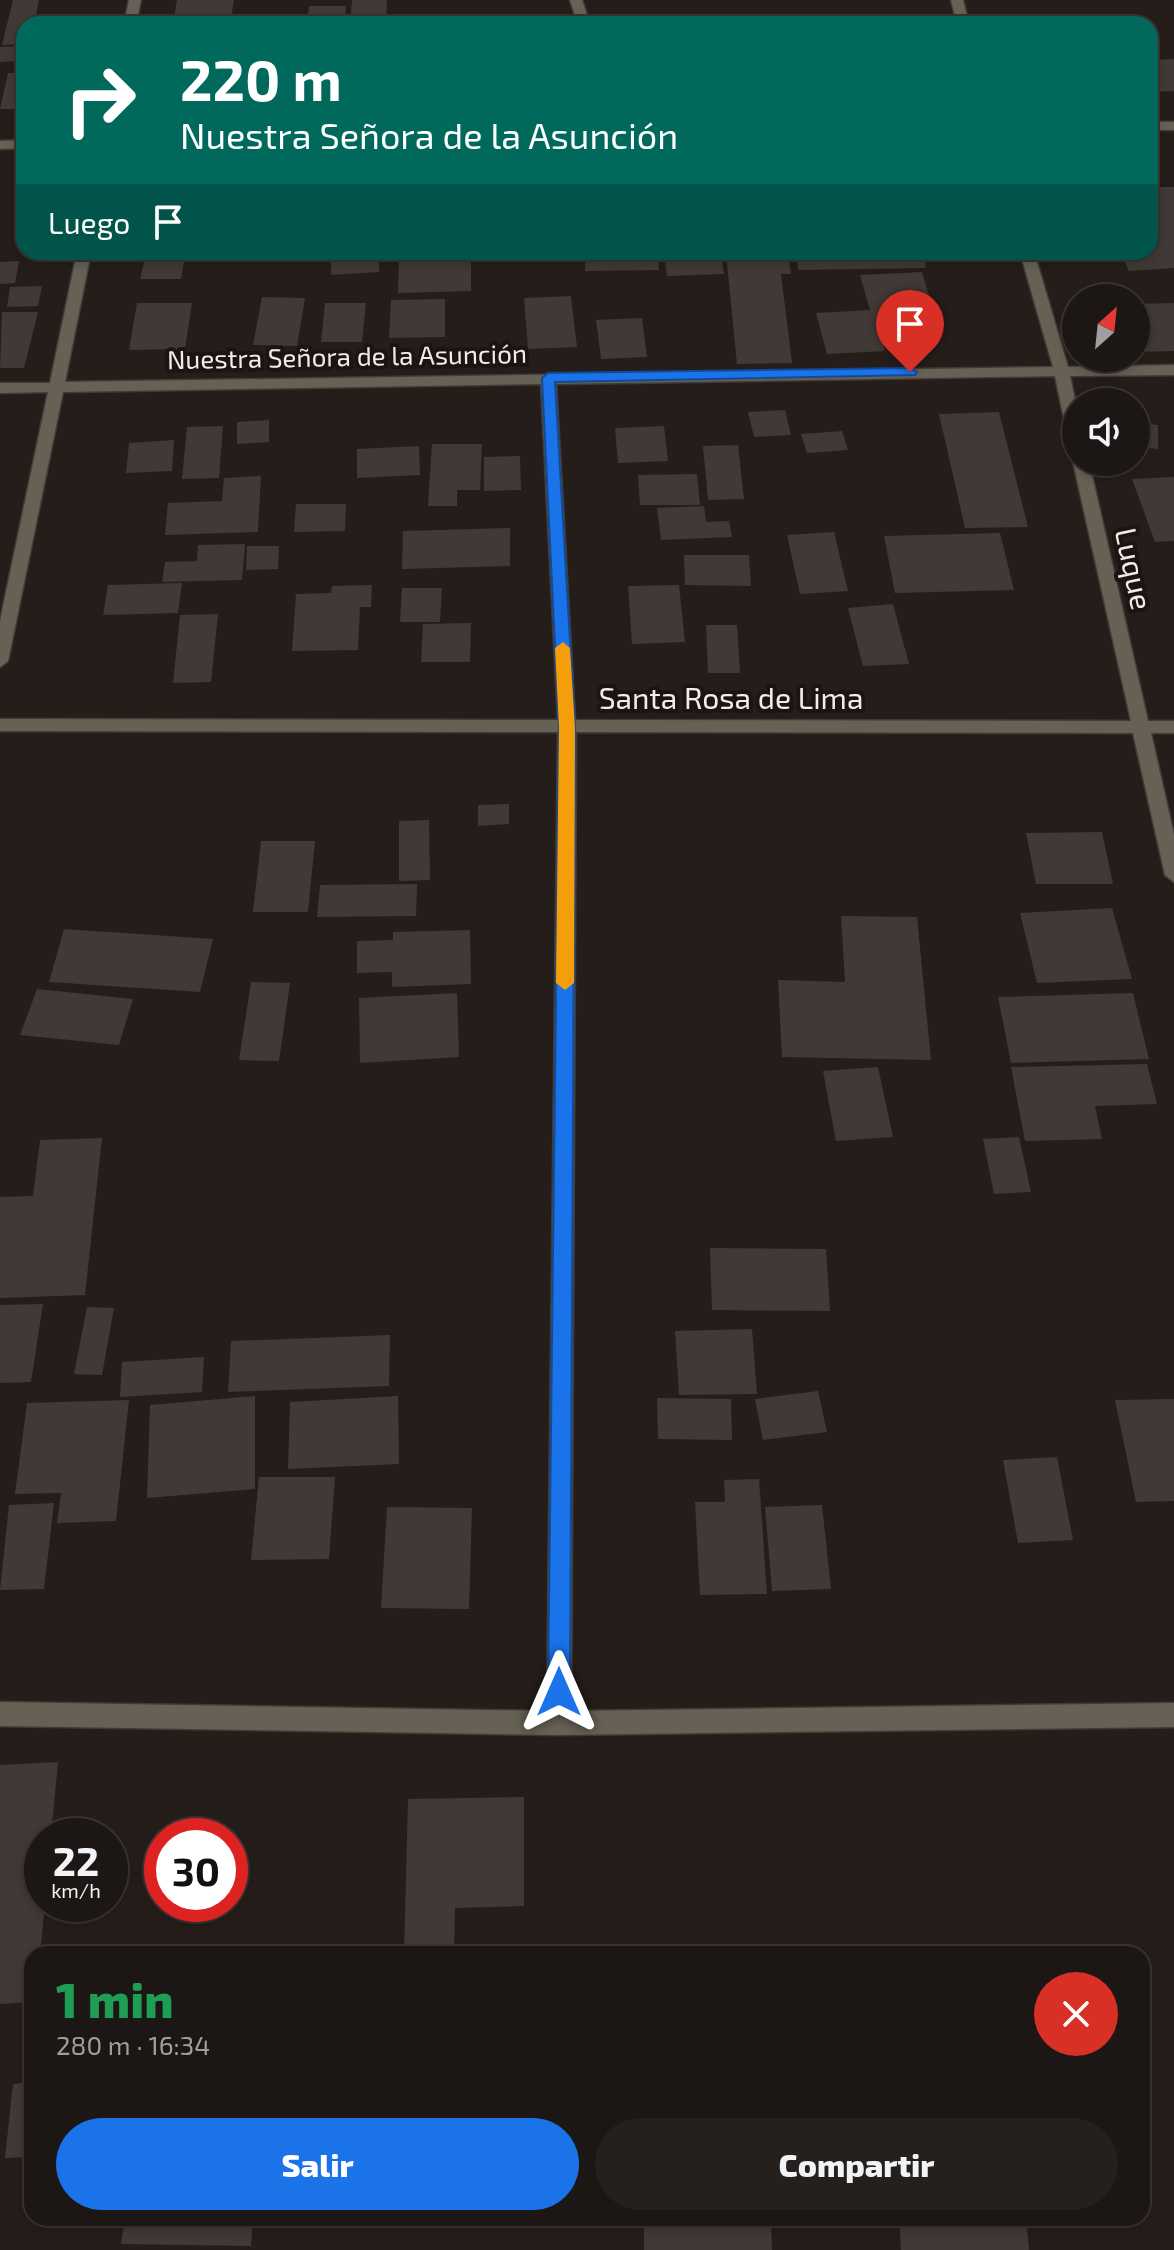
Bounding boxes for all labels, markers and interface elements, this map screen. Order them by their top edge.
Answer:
text: 220 m [180,45,342,112]
icon: right [48,48,152,152]
text: Nuestra Señora de la Asunción [180,113,678,156]
icon: arrive [146,200,190,244]
text: Luego [48,204,130,240]
north arrow [1062,284,1150,372]
map controls [1062,284,1150,476]
pin [876,290,944,372]
icon: arrive [888,302,932,346]
street label: Nuestra Señora de la Asunción [167,337,527,374]
button: sound [1062,388,1150,476]
street label: Luque [1109,524,1161,613]
street label: Santa Rosa de Lima [599,679,863,715]
position arrow [517,1650,601,1734]
speed limit sign: 30 [144,1818,248,1922]
text: 22 [53,1836,99,1884]
text: km/h [51,1878,101,1902]
text: 1 min [56,1970,174,2028]
button: close [1034,1972,1118,2056]
text: 280 m · 16:34 [56,2029,210,2060]
button: Salir [56,2118,579,2210]
button: Compartir [595,2118,1118,2210]

